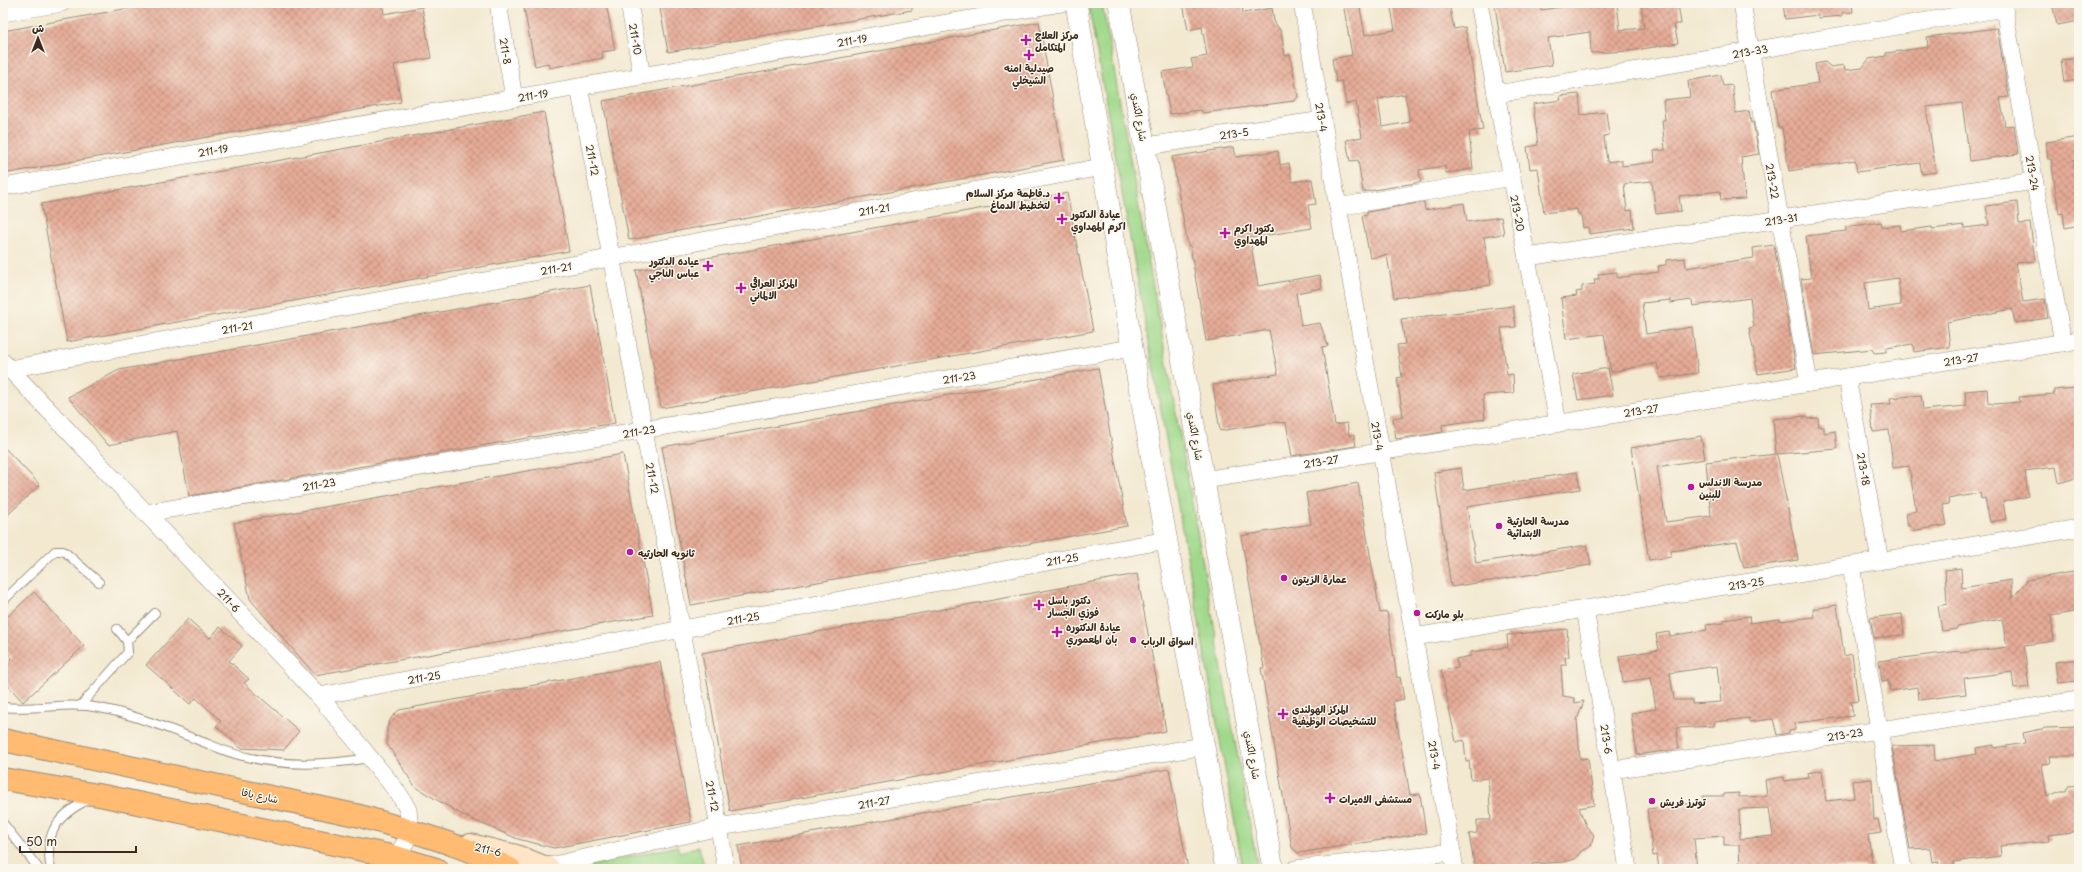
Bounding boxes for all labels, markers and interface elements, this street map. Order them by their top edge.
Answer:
north arrow [18,18,58,58]
text: ش [32,19,44,36]
street label: 211-10 [626,22,646,56]
place label: مركز العلاج المتكامل [1035,27,1079,54]
street label: 211-19 [836,30,869,50]
marker: مركز العلاج المتكامل [1020,34,1032,46]
street label: 211-8 [497,37,515,65]
street label: 213-33 [1731,40,1769,62]
marker: صيدلية امنه الشيخلي [1024,50,1034,60]
place label: صيدلية امنه الشيخلي [1004,60,1054,90]
street label: 211-19 [517,85,550,105]
street label: شارع الكندي [1126,91,1152,143]
street label: 213-4 [1312,101,1332,133]
street label: 213-5 [1218,124,1250,142]
street label: 211-19 [197,140,230,160]
street label: 211-12 [583,143,603,177]
street label: 213-24 [2022,154,2044,192]
street label: 213-22 [1762,162,1784,200]
place label: د.فاطمة مركز السلام لتخطيط الدماغ [966,185,1050,213]
marker: د.فاطمة مركز السلام لتخطيط الدماغ [1053,192,1065,204]
street label: 213-20 [1507,193,1529,233]
street label: 211-21 [857,199,891,219]
place label: عيادة الدكتور اكرم المهداوي [1070,206,1126,235]
street label: 213-31 [1763,209,1799,229]
marker: عيادة الدكتور اكرم المهداوي [1056,213,1068,225]
place label: دكتور اكرم المهداوي [1234,220,1275,249]
marker: دكتور اكرم المهداوي [1219,227,1231,239]
place label: عياده الدكتور عباس الناجي [649,253,700,283]
street label: 211-21 [539,258,573,278]
marker: عياده الدكتور عباس الناجي [702,260,714,272]
place label: المركز العراقي الالماني [750,275,798,305]
marker: المركز العراقي الالماني [735,282,747,294]
street label: 211-21 [220,317,254,337]
street label: 213-27 [1942,349,1980,369]
street label: 211-23 [941,367,977,387]
street label: 213-27 [1622,400,1660,420]
street label: شارع الكندي [1182,410,1208,462]
street label: 213-4 [1368,420,1388,452]
street label: 211-23 [621,421,657,441]
street label: 213-27 [1302,451,1340,471]
street label: 213-18 [1854,451,1874,487]
street label: 211-12 [643,461,663,495]
street label: 211-23 [301,474,337,494]
place label: مدرسة الاندلس للبنين [1699,474,1762,501]
marker: مدرسة الاندلس للبنين [1686,482,1696,492]
place label: مدرسة الحارثية الابتدائية [1507,513,1569,540]
marker: مدرسة الحارثية الابتدائية [1494,521,1504,531]
place label: ثانويه الحارثيه [638,545,695,560]
marker: ثانويه الحارثيه [625,547,635,557]
street label: 211-25 [1044,549,1080,569]
place label: عمارة الزيتون [1292,571,1347,587]
marker: عمارة الزيتون [1279,573,1289,583]
street label: 213-25 [1727,573,1765,593]
street label: 211-6 [214,585,244,615]
place label: دكتور باسل فوزي الجسار [1047,592,1100,621]
marker: دكتور باسل فوزي الجسار [1033,599,1045,611]
place label: بلو ماركت [1425,606,1464,622]
street label: 211-25 [725,608,761,628]
marker: بلو ماركت [1412,608,1422,618]
place label: عيادة الدكتوره بان المعموري [1066,619,1121,648]
marker: عيادة الدكتوره بان المعموري [1051,626,1063,638]
place label: اسواق الرباب [1141,633,1194,648]
marker: اسواق الرباب [1128,635,1138,645]
street label: 211-25 [406,667,442,687]
place label: المركز الهولندي للتشخيصات الوظيفية [1292,701,1376,729]
marker: المركز الهولندي للتشخيصات الوظيفية [1277,708,1289,720]
street label: 213-6 [1597,723,1617,755]
street label: 213-23 [1826,724,1864,744]
street label: شارع الكندي [1239,729,1265,781]
street label: 213-4 [1425,739,1445,771]
street label: 211-12 [703,779,723,813]
street label: شارع يافا [240,784,280,807]
place label: مستشفى الاميرات [1339,791,1412,806]
street label: 211-27 [857,792,892,812]
marker: مستشفى الاميرات [1324,792,1336,804]
place label: توترز فريش [1660,794,1707,809]
marker: توترز فريش [1647,796,1657,806]
scale bar [20,828,136,854]
text: 50 m [26,832,57,850]
street label: 211-6 [473,839,503,859]

